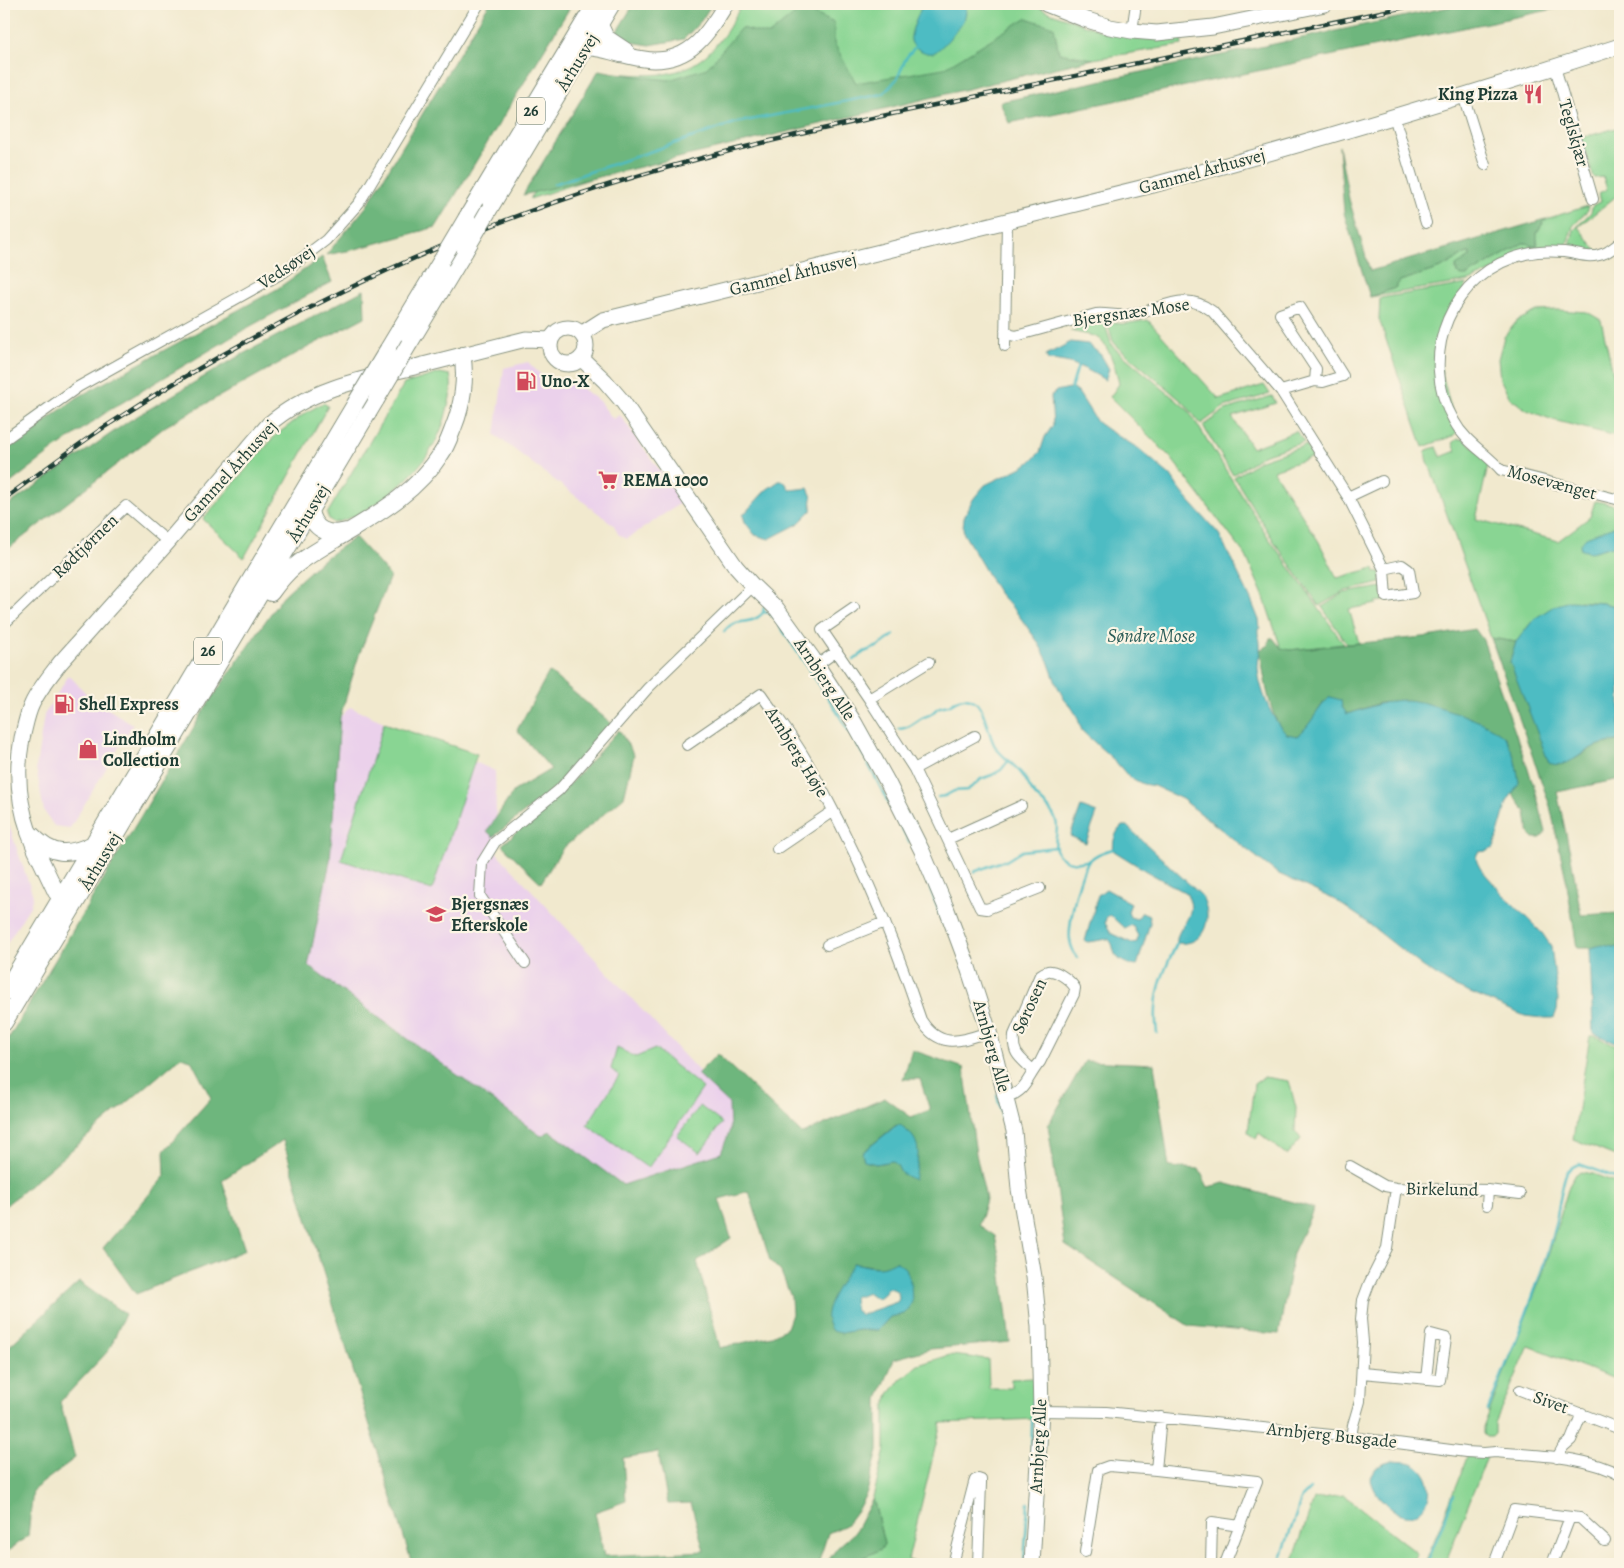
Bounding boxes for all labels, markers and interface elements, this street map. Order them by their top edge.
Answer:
street label: Århusvej [550,28,604,96]
place label: King Pizza [1438,82,1518,106]
restaurant icon: King Pizza [1522,83,1544,105]
street label: Teglskjær [1553,96,1595,170]
road number: 26 [517,98,545,124]
street label: Gammel Århusvej [1136,143,1268,199]
street label: Vedsøvej [252,239,319,295]
street label: Gammel Århusvej [727,247,859,301]
street label: Bjergsnæs Mose [1071,292,1191,332]
place label: Uno-X [541,369,590,393]
fuel station icon: Uno-X [515,370,537,392]
street label: Gammel Århusvej [178,415,282,527]
street label: Mosevænget [1505,459,1599,505]
place label: REMA 1000 [623,468,708,492]
supermarket icon: REMA 1000 [597,469,619,491]
street label: Århusvej [281,479,335,547]
street label: Rødtjørnen [47,508,123,584]
water label: Søndre Mose [1107,623,1195,649]
street label: Arnbjerg Alle [788,632,862,725]
road number: 26 [194,637,222,664]
place label: Shell Express [79,692,179,716]
fuel station icon: Shell Express [53,693,75,715]
street label: Arnbjerg Høje [759,701,834,802]
place label: Lindholm Collection [103,727,179,772]
shop icon: Lindholm Collection [77,738,99,760]
street label: Århusvej [73,827,127,895]
place label: Bjergsnæs Efterskole [451,892,529,937]
school or university icon: Bjergsnæs Efterskole [425,903,447,925]
street label: Sørosen [1006,974,1052,1038]
street label: Arnbjerg Alle [967,996,1017,1095]
street label: Birkelund [1405,1176,1479,1202]
street label: Sivet [1530,1385,1572,1419]
street label: Arnbjerg Alle [1023,1398,1052,1495]
street label: Arnbjerg Busgade [1265,1416,1398,1454]

